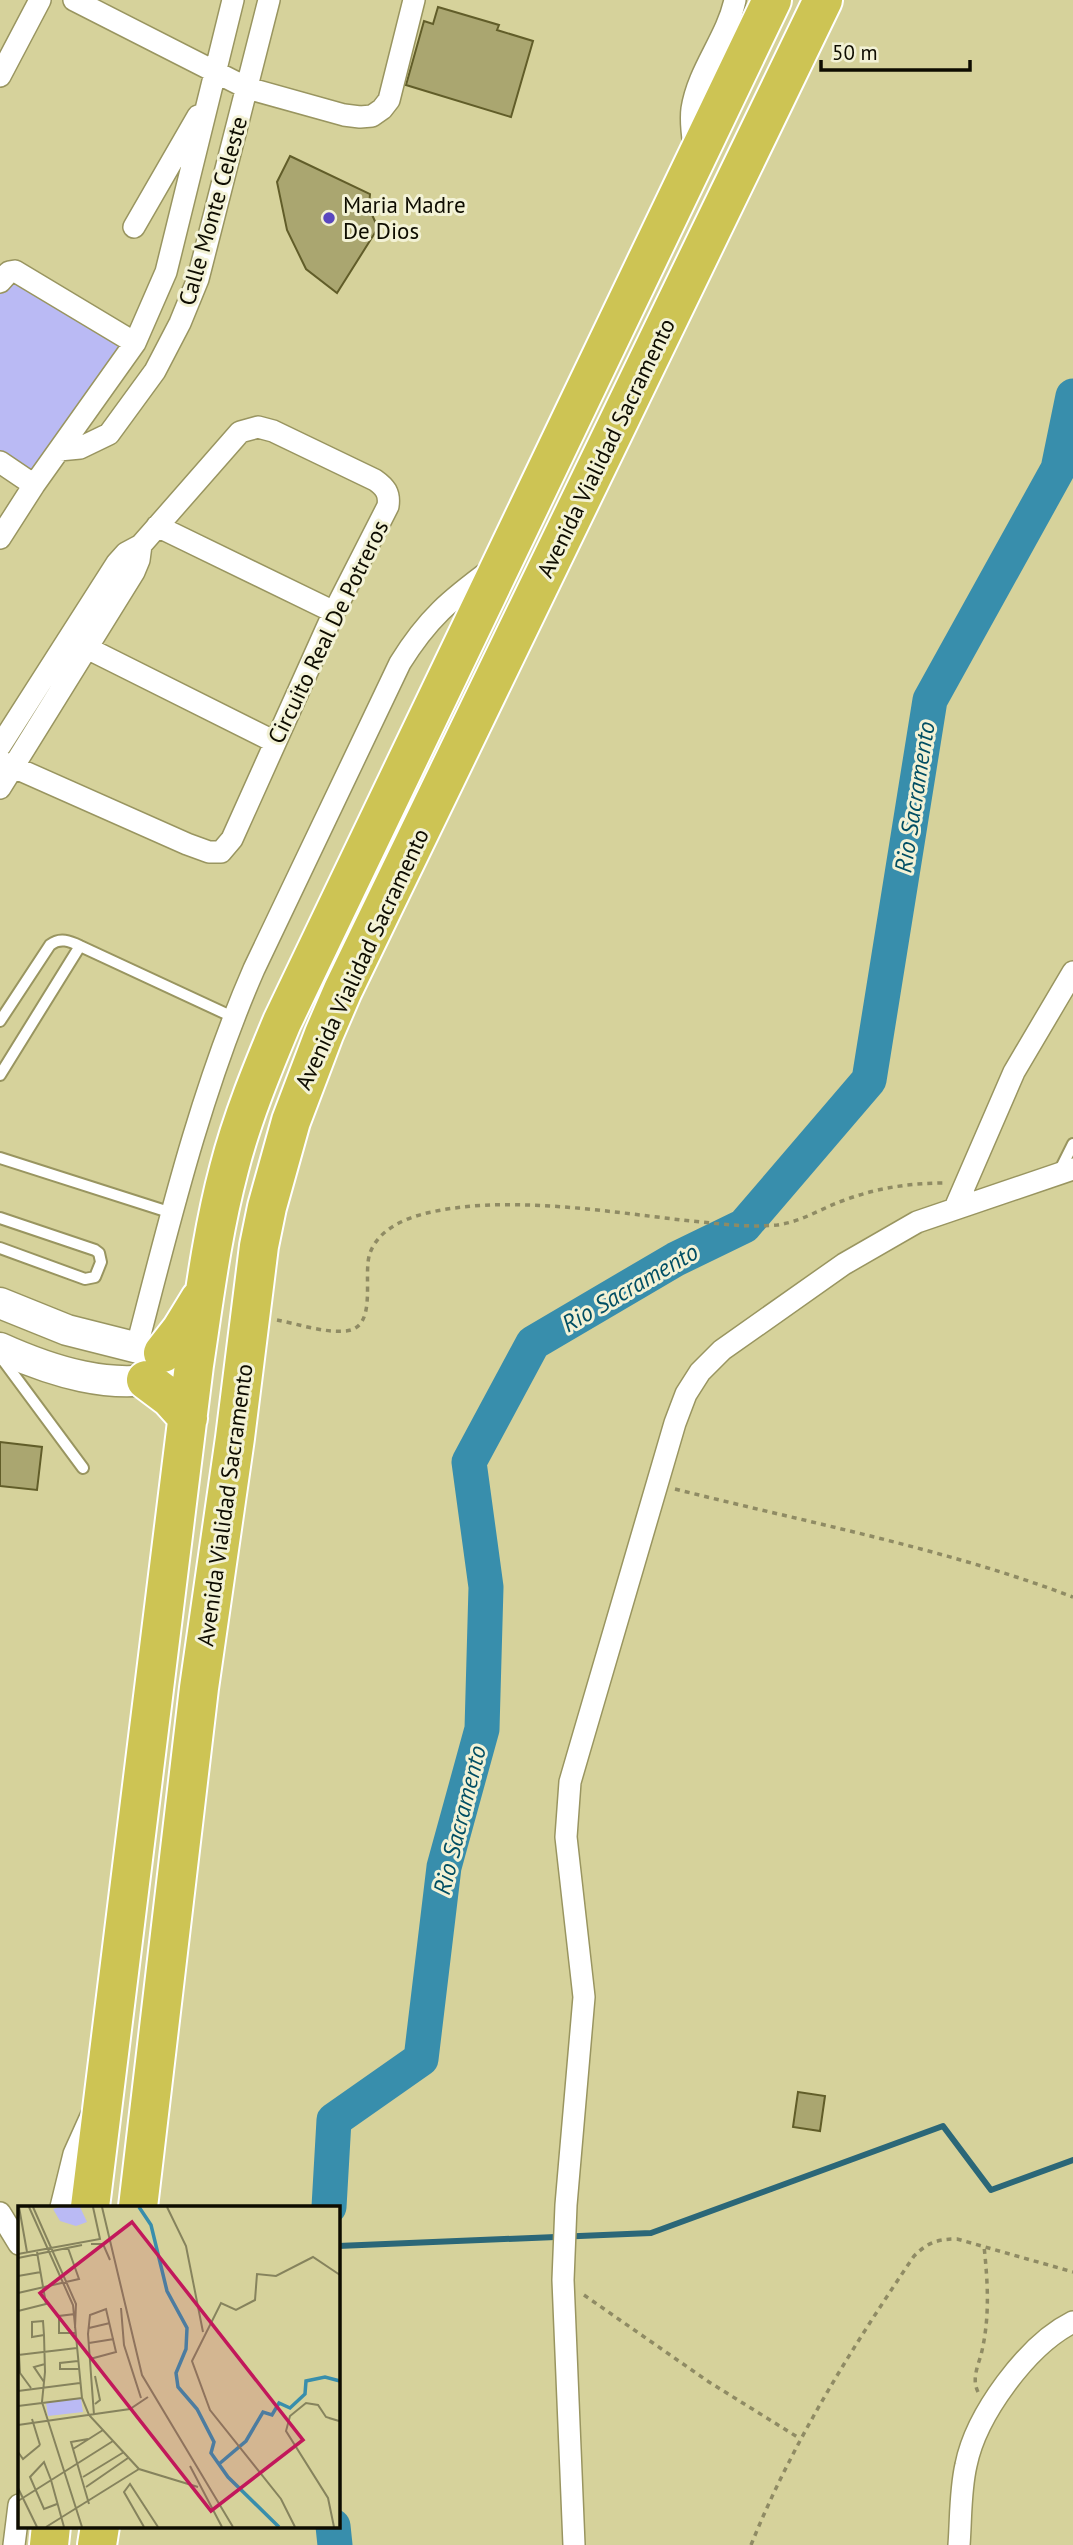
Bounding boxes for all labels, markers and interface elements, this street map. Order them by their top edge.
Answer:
scale bar [821,28,970,72]
text: 50 m [832,39,878,66]
street label: Calle Monte Celeste [172,113,253,309]
place label: Maria Madre De Dios [343,190,466,245]
marker: Maria Madre De Dios [321,210,337,226]
street label: Avenida Vialidad Sacramento [530,313,681,582]
street label: Circuito Real De Potreros [261,515,394,748]
water label: Rio Sacramento [887,719,942,875]
street label: Avenida Vialidad Sacramento [288,824,435,1094]
water label: Rio Sacramento [556,1236,704,1339]
street label: Avenida Vialidad Sacramento [190,1362,259,1648]
water label: Rio Sacramento [426,1742,493,1898]
inset map [18,2206,340,2528]

